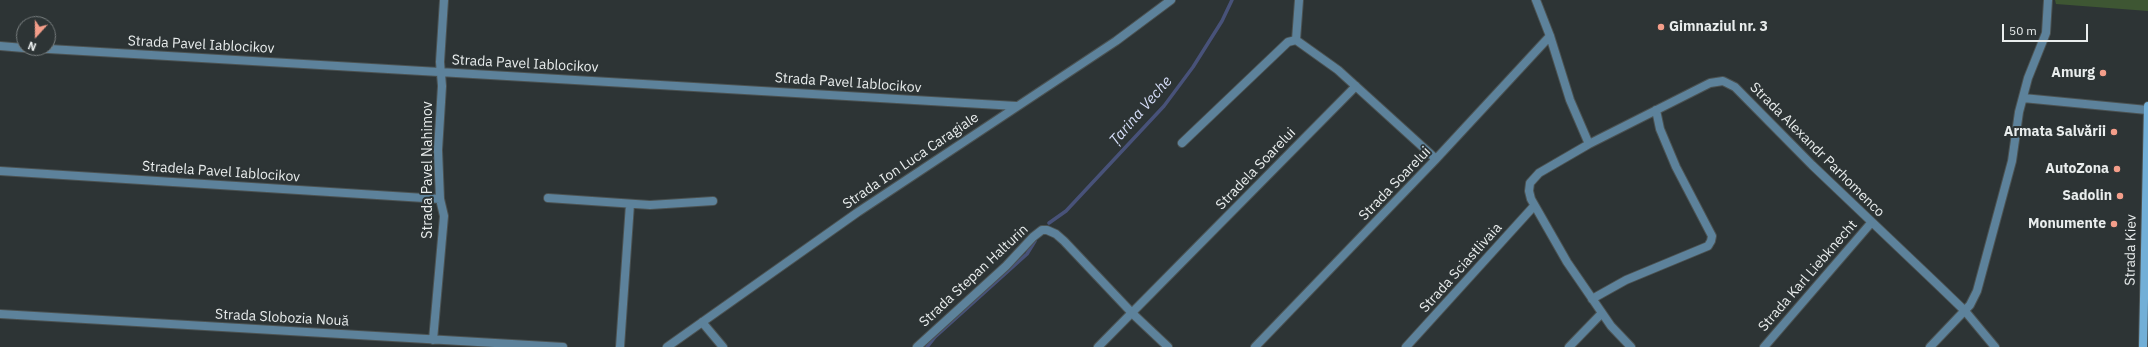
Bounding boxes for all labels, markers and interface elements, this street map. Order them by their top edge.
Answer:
north arrow [16,16,56,56]
scale bar [2004,16,2090,42]
place label: Gimnaziul nr. 3 [1669,19,1768,35]
marker: Gimnaziul nr. 3 [1656,22,1666,32]
text: 50 m [2009,23,2037,38]
street label: Strada Pavel Iablocikov [127,33,275,57]
text: N [26,38,38,54]
street label: Strada Pavel Iablocikov [451,52,599,76]
place label: Amurg [2051,65,2095,81]
marker: Amurg [2098,68,2108,78]
street label: Strada Pavel Iablocikov [774,69,922,97]
water label: Țarina Veche [1106,73,1176,149]
street label: Strada Alexandr Parhomenco [1746,79,1888,221]
street label: Strada Pavel Nahimov [420,101,436,239]
street label: Strada Ion Luca Caragiale [840,109,982,213]
place label: Armata Salvării [2004,124,2106,140]
street label: Stradela Soarelui [1213,125,1299,213]
marker: Armata Salvării [2109,127,2119,137]
street label: Strada Soarelui [1356,144,1434,224]
street label: Stradela Pavel Iablocikov [141,158,301,186]
place label: AutoZona [2045,161,2109,177]
marker: AutoZona [2112,164,2122,174]
place label: Sadolin [2062,188,2112,204]
marker: Sadolin [2115,191,2125,201]
street label: Strada Kiev [2122,214,2140,286]
place label: Monumente [2028,216,2106,232]
street label: Strada Karl Liebknecht [1755,217,1861,335]
marker: Monumente [2109,219,2119,229]
street label: Strada Sciastlivaia [1416,220,1506,316]
street label: Strada Stepan Halturin [916,221,1032,331]
street label: Strada Slobozia Nouă [215,306,349,330]

